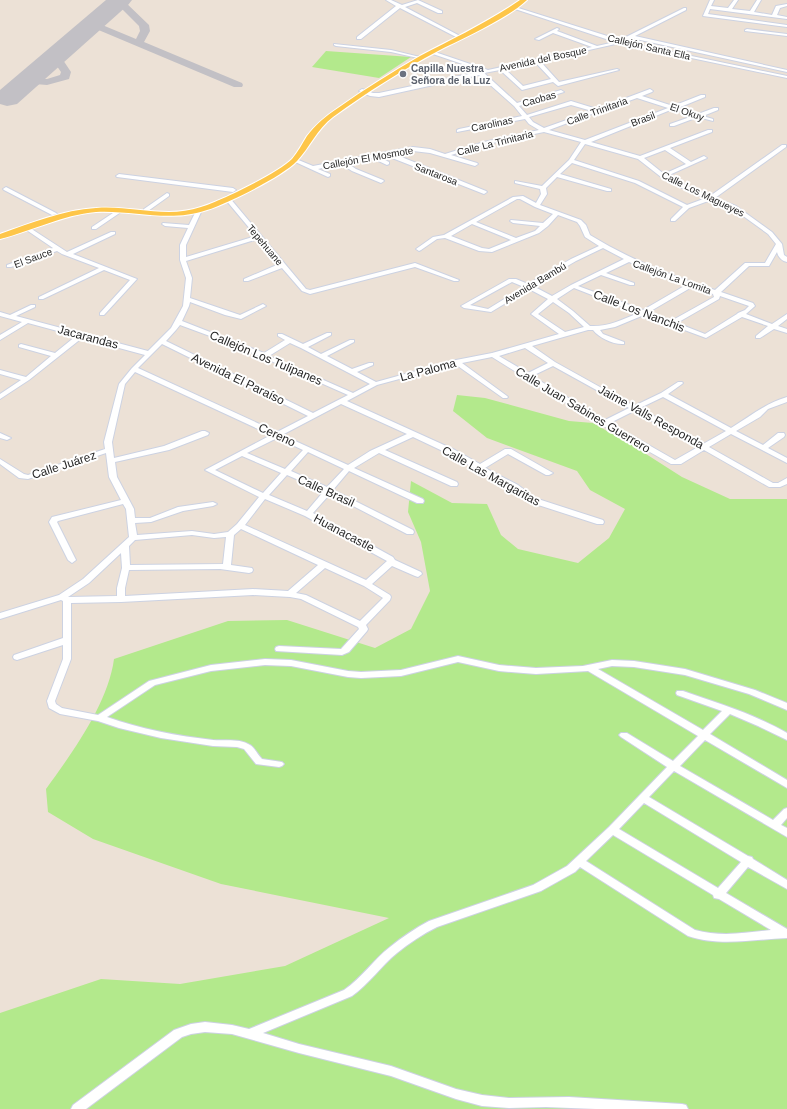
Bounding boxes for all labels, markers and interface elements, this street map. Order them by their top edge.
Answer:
street label: Callejón Santa Ella [607,32,692,62]
street label: Avenida del Bosque [498,44,588,74]
place label: Capilla Nuestra Señora de la Luz [411,63,490,86]
marker: Capilla Nuestra Señora de la Luz [398,69,408,79]
street label: Caobas [521,89,557,109]
street label: Calle Trinitaria [565,95,629,127]
street label: El Okuy [669,101,705,123]
street label: Brasil [629,109,657,129]
street label: Carolinas [470,114,514,134]
street label: Calle La Trinitaria [456,128,535,158]
street label: Callejón El Mosmote [322,145,415,171]
street label: Santarosa [413,161,460,187]
street label: Calle Los Magueyes [660,169,746,219]
street label: Tepehuane [245,223,285,268]
street label: El Sauce [12,246,54,270]
street label: Callejón La Lomita [631,258,713,296]
street label: Avenida Bambú [502,260,568,306]
street label: Calle Los Nanchis [591,287,687,335]
street label: Jacarandas [56,322,120,352]
street label: Callejón Los Tulipanes [208,328,324,388]
street label: Avenida El Paraíso [189,350,287,408]
street label: La Paloma [398,356,458,384]
street label: Calle Juan Sabines Guerrero [513,364,653,456]
street label: Jaime Valls Responda [596,382,706,452]
street label: Cereno [256,420,298,450]
street label: Calle Las Margaritas [439,443,543,509]
street label: Calle Juárez [30,448,98,482]
street label: Calle Brasil [295,472,357,510]
street label: Huanacastle [311,511,377,555]

